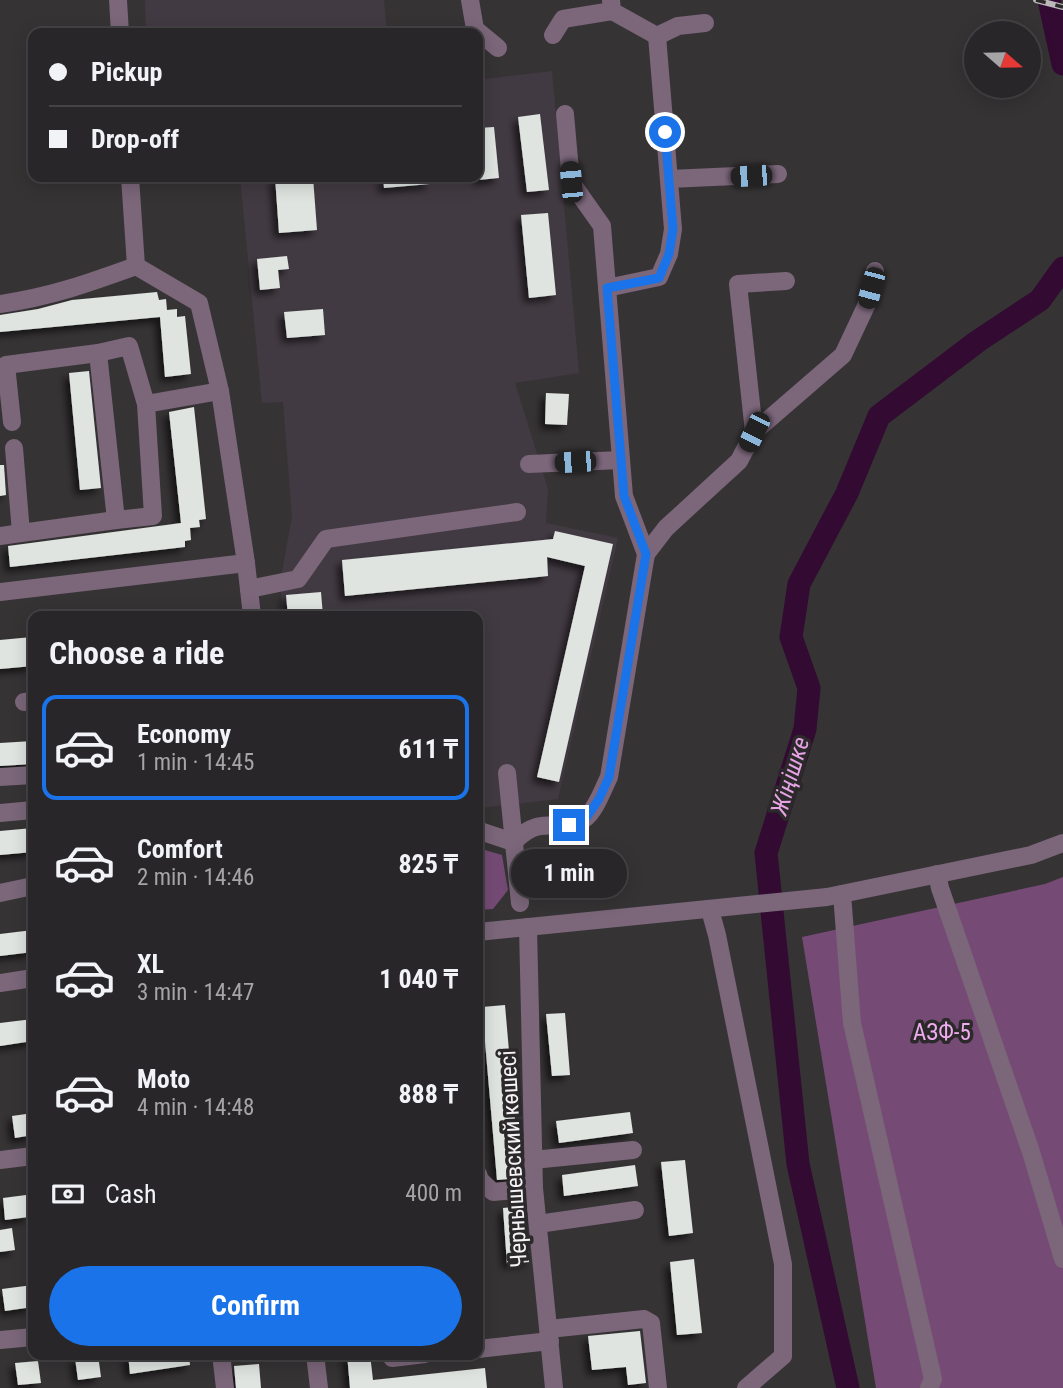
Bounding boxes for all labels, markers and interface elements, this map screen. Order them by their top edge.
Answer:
north arrow [964,21,1041,98]
map controls [964,21,1041,98]
text: Pickup [91,57,162,87]
route start [649,116,681,148]
text: Drop-off [91,124,179,154]
car [559,160,584,204]
car [730,164,773,188]
car [856,265,887,311]
car [736,409,773,455]
car [554,450,597,474]
text: Choose a ride [49,634,224,672]
icon: car [53,716,116,779]
text: Economy [137,719,231,749]
text: 611 ₸ [398,734,458,764]
water label: Жіңішке [765,734,815,819]
text: 1 min · 14:45 [137,749,254,776]
route end [553,809,585,841]
icon: car [53,831,116,894]
text: Comfort [137,834,223,864]
text: 825 ₸ [398,849,458,879]
callout: 1 min [511,850,627,898]
text: 1 min [543,860,595,887]
text: 2 min · 14:46 [137,864,254,891]
icon: car [53,946,116,1009]
text: XL [137,949,164,979]
text: 1 040 ₸ [379,964,458,994]
text: 3 min · 14:47 [137,979,254,1006]
park label: АЗФ-5 [913,1019,971,1046]
street label: Чернышевский көшесі [494,1050,533,1268]
icon: car [53,1061,116,1124]
text: Moto [137,1064,190,1094]
text: 888 ₸ [398,1079,458,1109]
text: 4 min · 14:48 [137,1094,254,1121]
icon: cash [49,1175,87,1213]
text: Cash [105,1179,157,1209]
text: 400 m [405,1180,462,1207]
button: Confirm [49,1266,462,1346]

